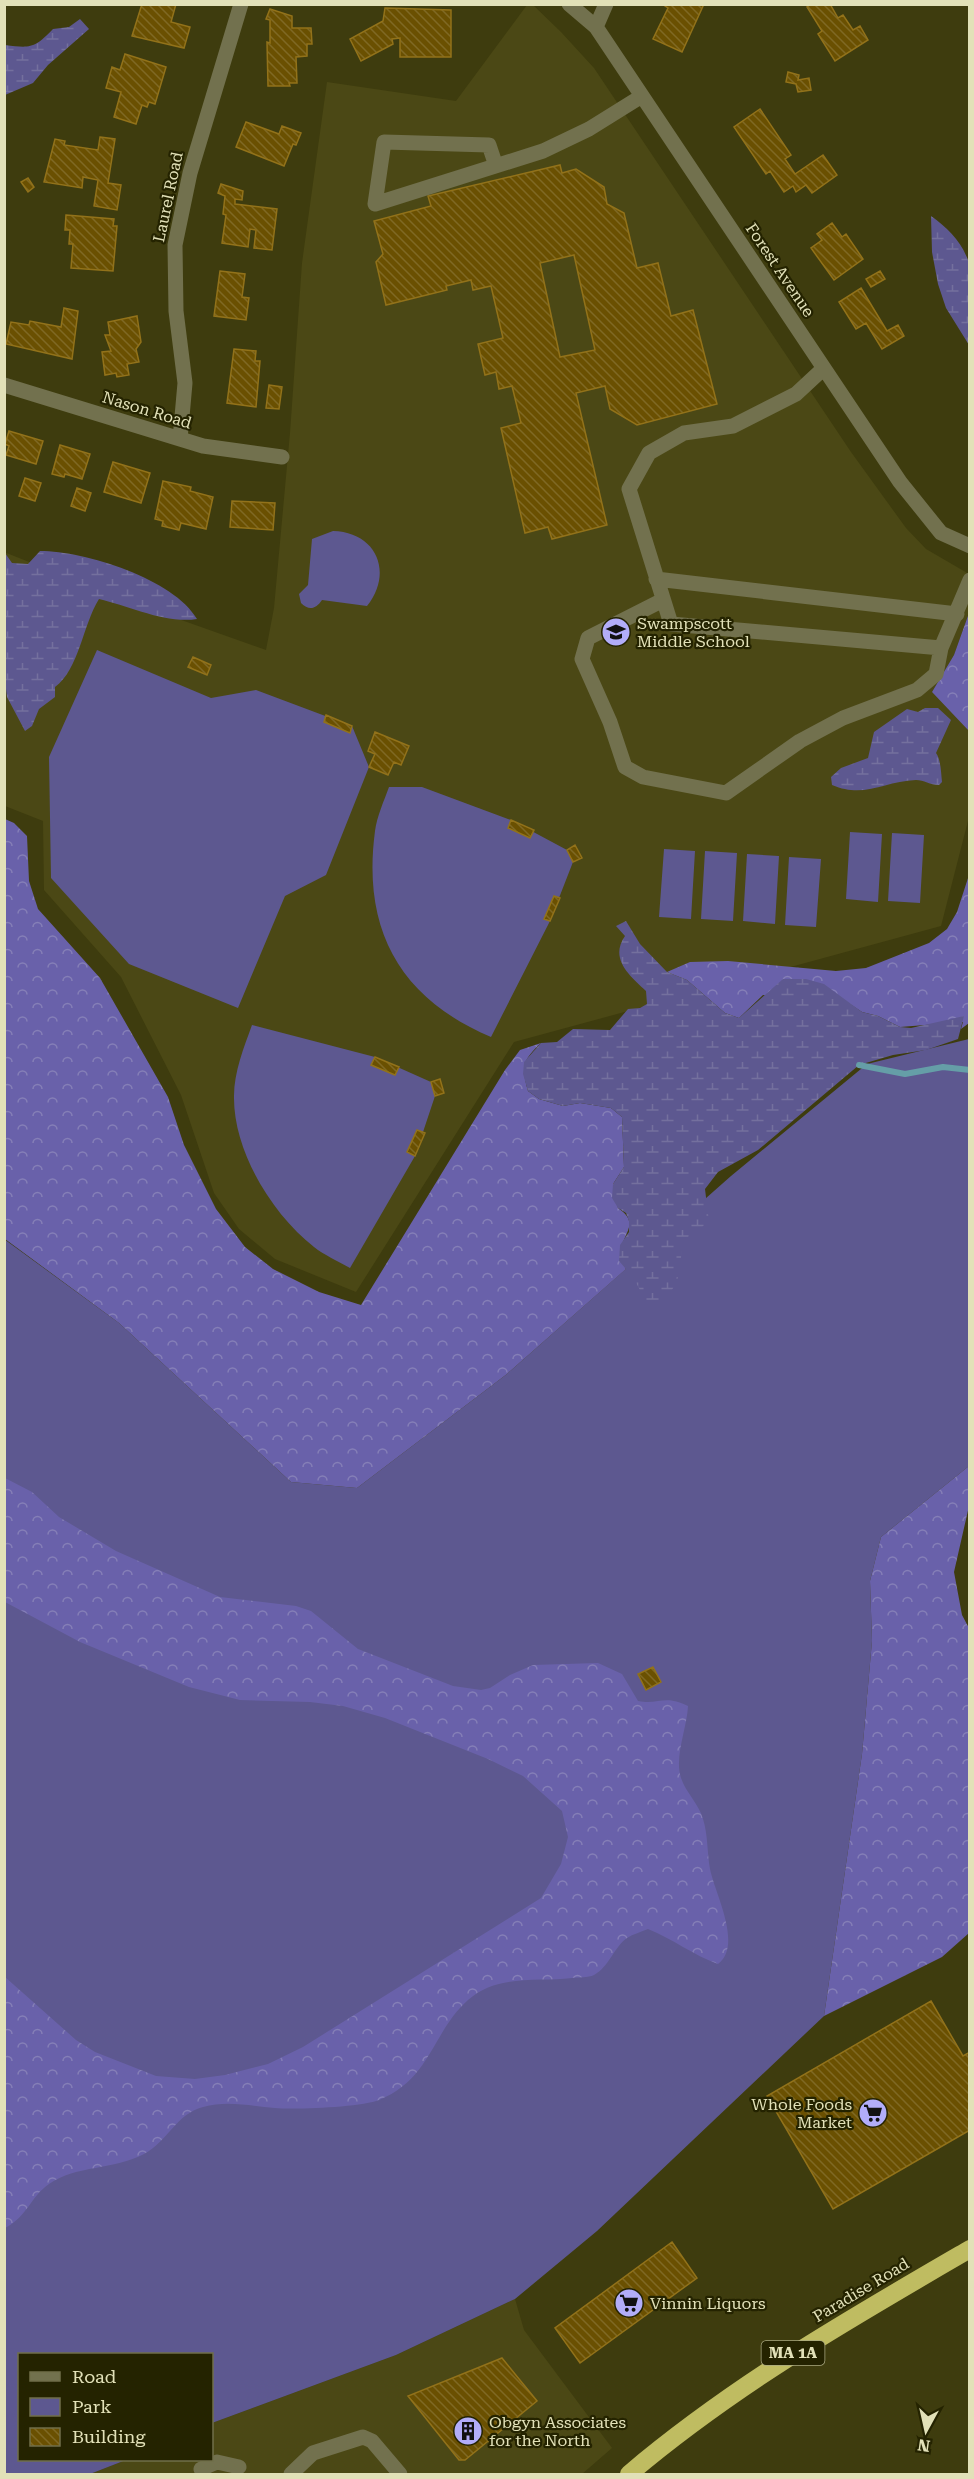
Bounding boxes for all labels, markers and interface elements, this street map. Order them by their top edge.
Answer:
street label: Laurel Road [149,150,187,244]
street label: Forest Avenue [742,220,818,321]
street label: Nason Road [100,387,194,433]
place label: Swampscott Middle School [637,614,750,651]
school or university icon: Swampscott Middle School [600,616,632,648]
place label: Whole Foods Market [751,2095,852,2132]
supermarket icon: Whole Foods Market [857,2097,889,2129]
street label: Paradise Road [810,2254,912,2326]
supermarket icon: Vinnin Liquors [613,2287,645,2319]
place label: Vinnin Liquors [650,2294,766,2313]
road number: MA 1A [762,2341,824,2365]
legend [18,2353,213,2461]
text: Road [72,2366,117,2387]
text: Park [72,2396,112,2417]
north arrow [896,2401,956,2461]
place label: Obgyn Associates for the North [489,2413,626,2450]
building icon: Obgyn Associates for the North [452,2415,484,2447]
text: Building [72,2426,146,2447]
text: N [917,2435,931,2456]

